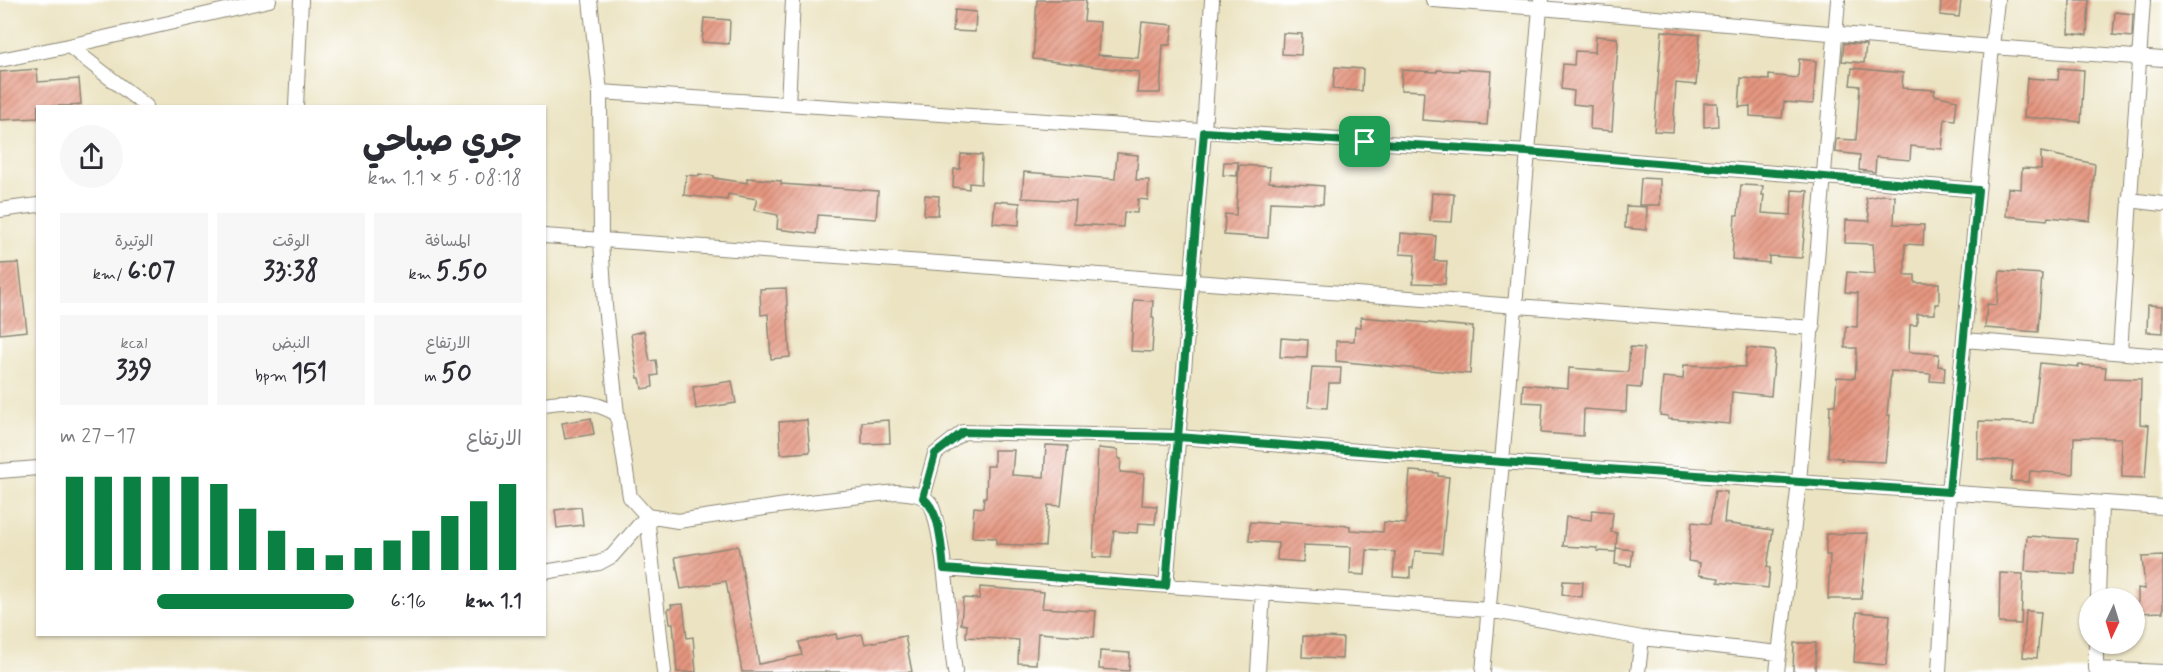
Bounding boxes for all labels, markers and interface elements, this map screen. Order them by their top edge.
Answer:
pin [1339,116,1390,167]
text: جري صباحي [362,120,522,164]
button: share [60,125,123,188]
icon: arrive [1348,125,1381,158]
text: 08:18 · 5 × 1.1 km [368,165,522,192]
text: الوتيرة [115,231,153,252]
text: الوقت [272,231,310,252]
text: المسافة [425,231,471,252]
text: 6:07 [127,255,175,289]
text: 33:38 [263,255,319,289]
text: 5.50 [436,255,488,289]
text: /km [93,264,127,285]
text: km [408,264,436,285]
text: kcal [121,333,147,354]
text: النبض [272,333,310,354]
text: الارتفاع [426,333,470,354]
text: 339 [116,354,152,388]
text: 151 [291,357,327,391]
text: 50 [441,357,472,391]
text: bpm [255,366,291,387]
text: m [424,366,441,387]
text: 17–27 m [60,423,136,450]
text: الارتفاع [466,426,522,453]
text: 6:16 [390,588,426,615]
text: 1.1 km [465,588,522,615]
north arrow [2079,588,2145,654]
map controls [2079,588,2145,654]

